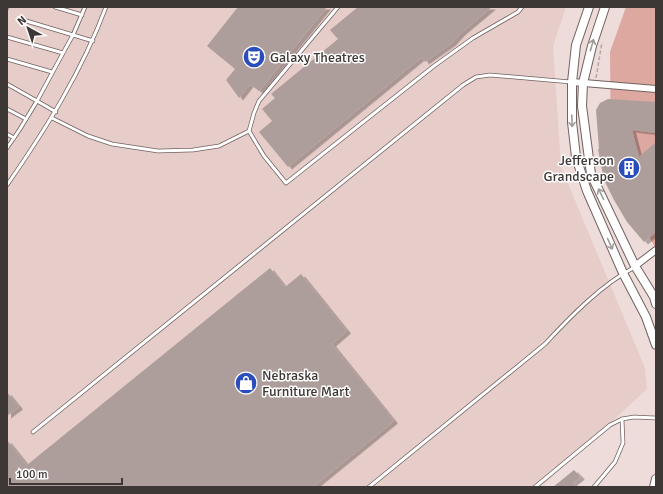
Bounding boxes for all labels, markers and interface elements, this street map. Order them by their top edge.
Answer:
north arrow [8,8,48,48]
text: N [15,13,29,28]
one-way arrow [589,39,597,52]
theatre icon: Galaxy Theatres [241,44,267,70]
place label: Galaxy Theatres [270,49,365,66]
one-way arrow [568,114,576,127]
place label: Jefferson Grandscape [544,152,614,185]
building icon: Jefferson Grandscape [616,155,642,181]
one-way arrow [596,188,604,200]
one-way arrow [607,238,614,250]
place label: Nebraska Furniture Mart [262,367,349,400]
shop icon: Nebraska Furniture Mart [233,370,259,396]
scale bar [10,460,122,486]
text: 100 m [16,467,48,482]

